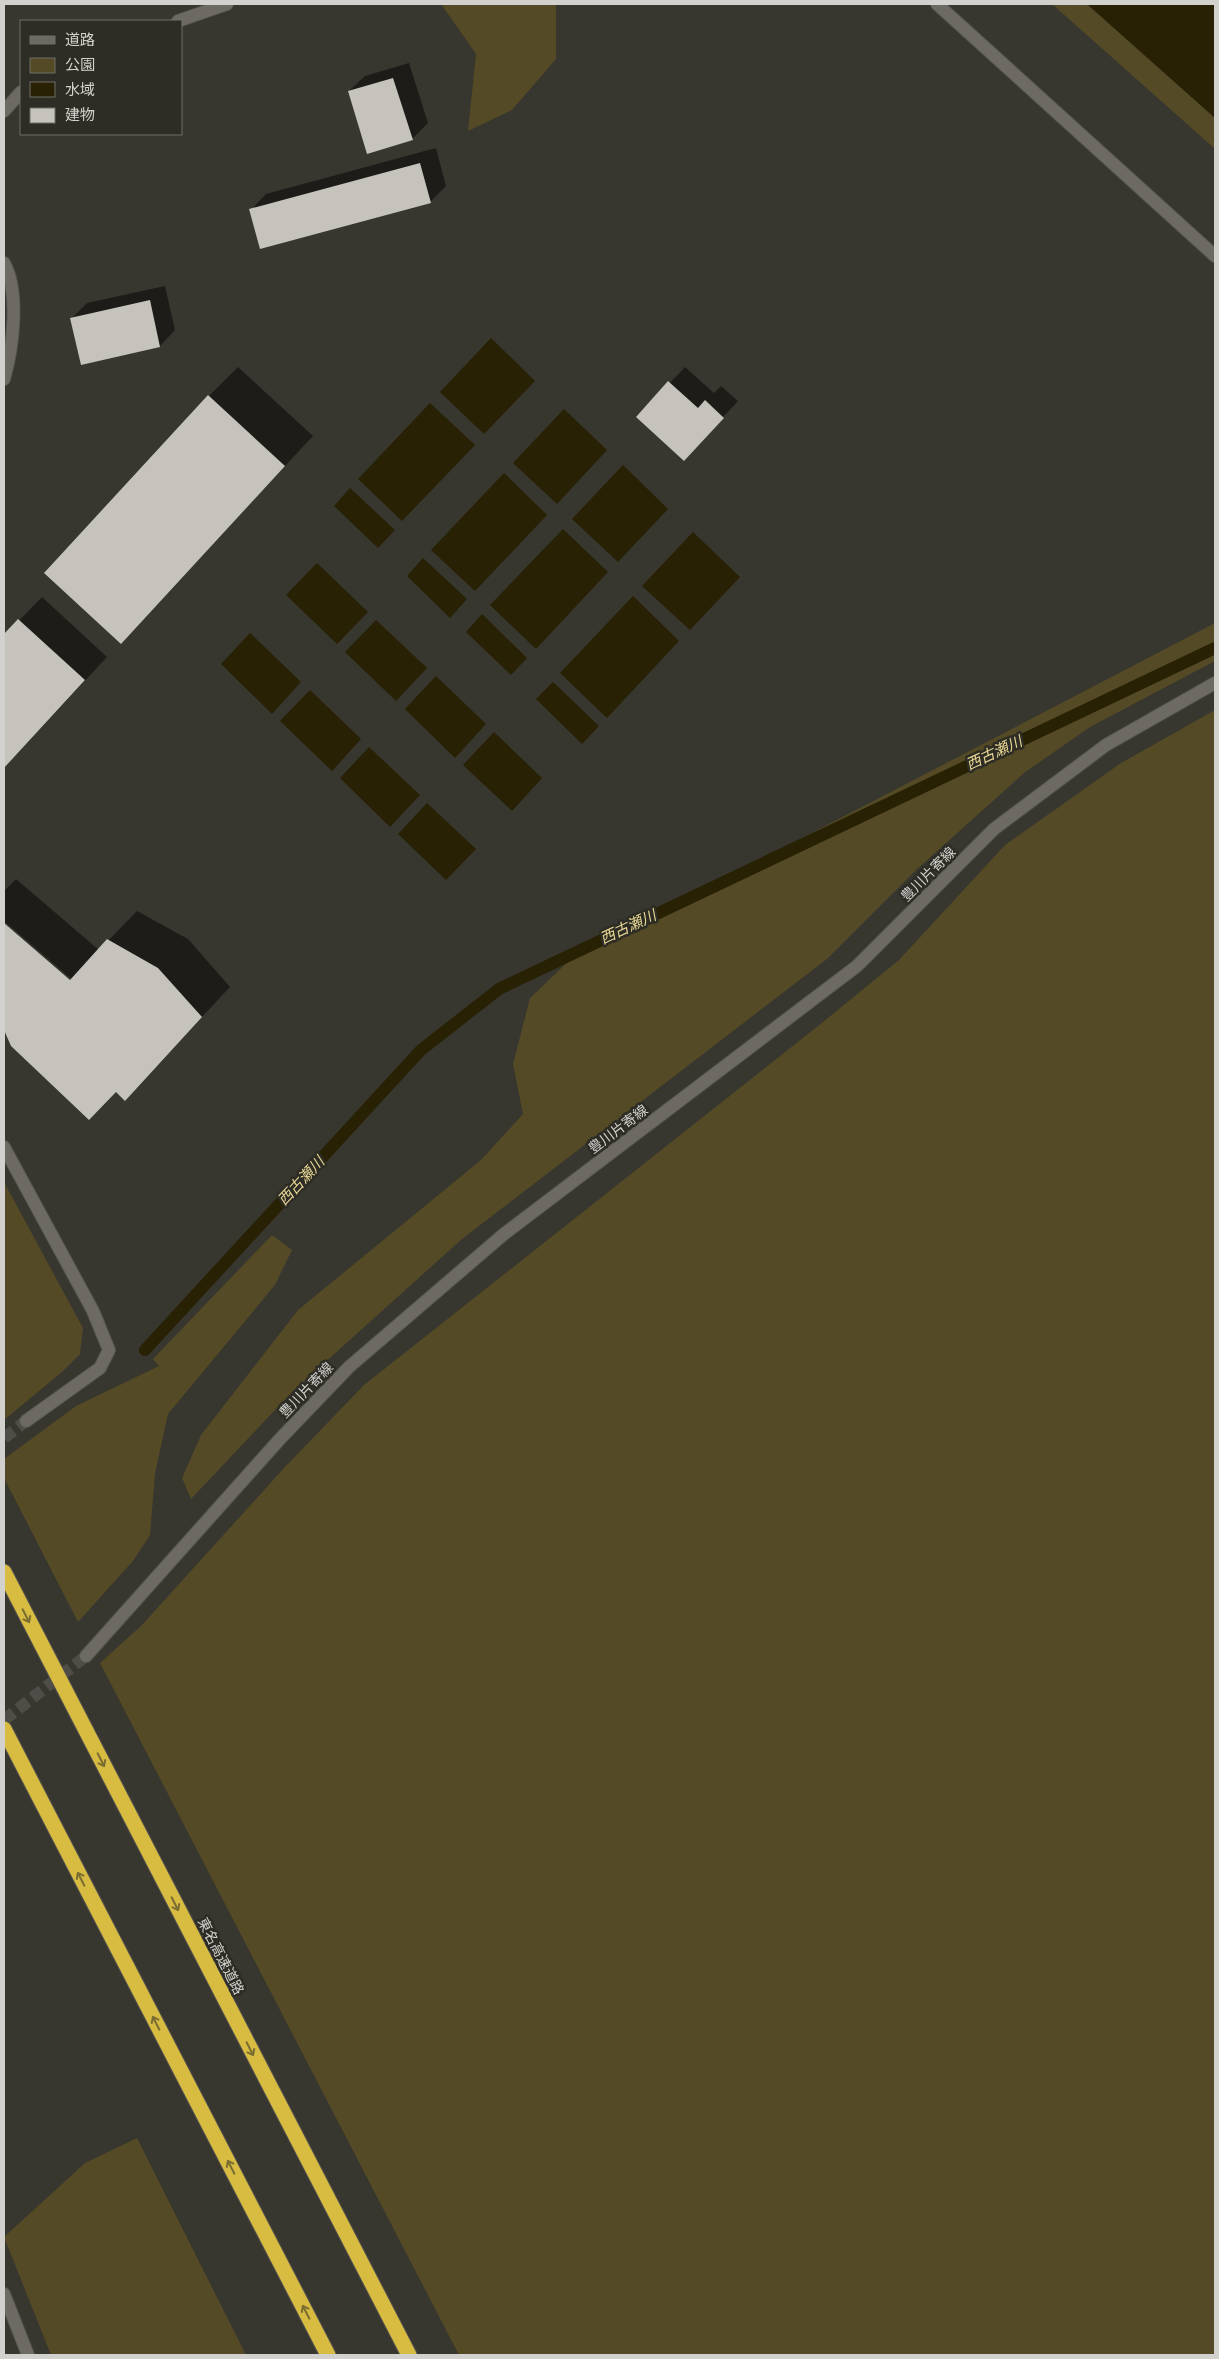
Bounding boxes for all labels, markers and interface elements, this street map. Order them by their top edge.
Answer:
legend [20,20,182,135]
text: 道路 [65,30,95,49]
text: 公園 [65,55,95,74]
text: 水域 [65,80,95,99]
text: 建物 [65,105,95,124]
water label: 西古瀬川 [963,730,1027,774]
street label: 豊川片寄線 [897,843,959,905]
water label: 西古瀬川 [597,904,661,948]
street label: 豊川片寄線 [585,1101,651,1157]
water label: 西古瀬川 [273,1151,329,1209]
street label: 豊川片寄線 [275,1359,337,1421]
one-way arrow [21,1608,31,1623]
one-way arrow [97,1752,106,1767]
one-way arrow [76,1872,86,1887]
one-way arrow [170,1897,180,1912]
street label: 東名高速道路 [194,1914,248,1998]
one-way arrow [151,2016,160,2031]
one-way arrow [245,2041,255,2056]
one-way arrow [226,2160,236,2175]
one-way arrow [301,2305,310,2320]

